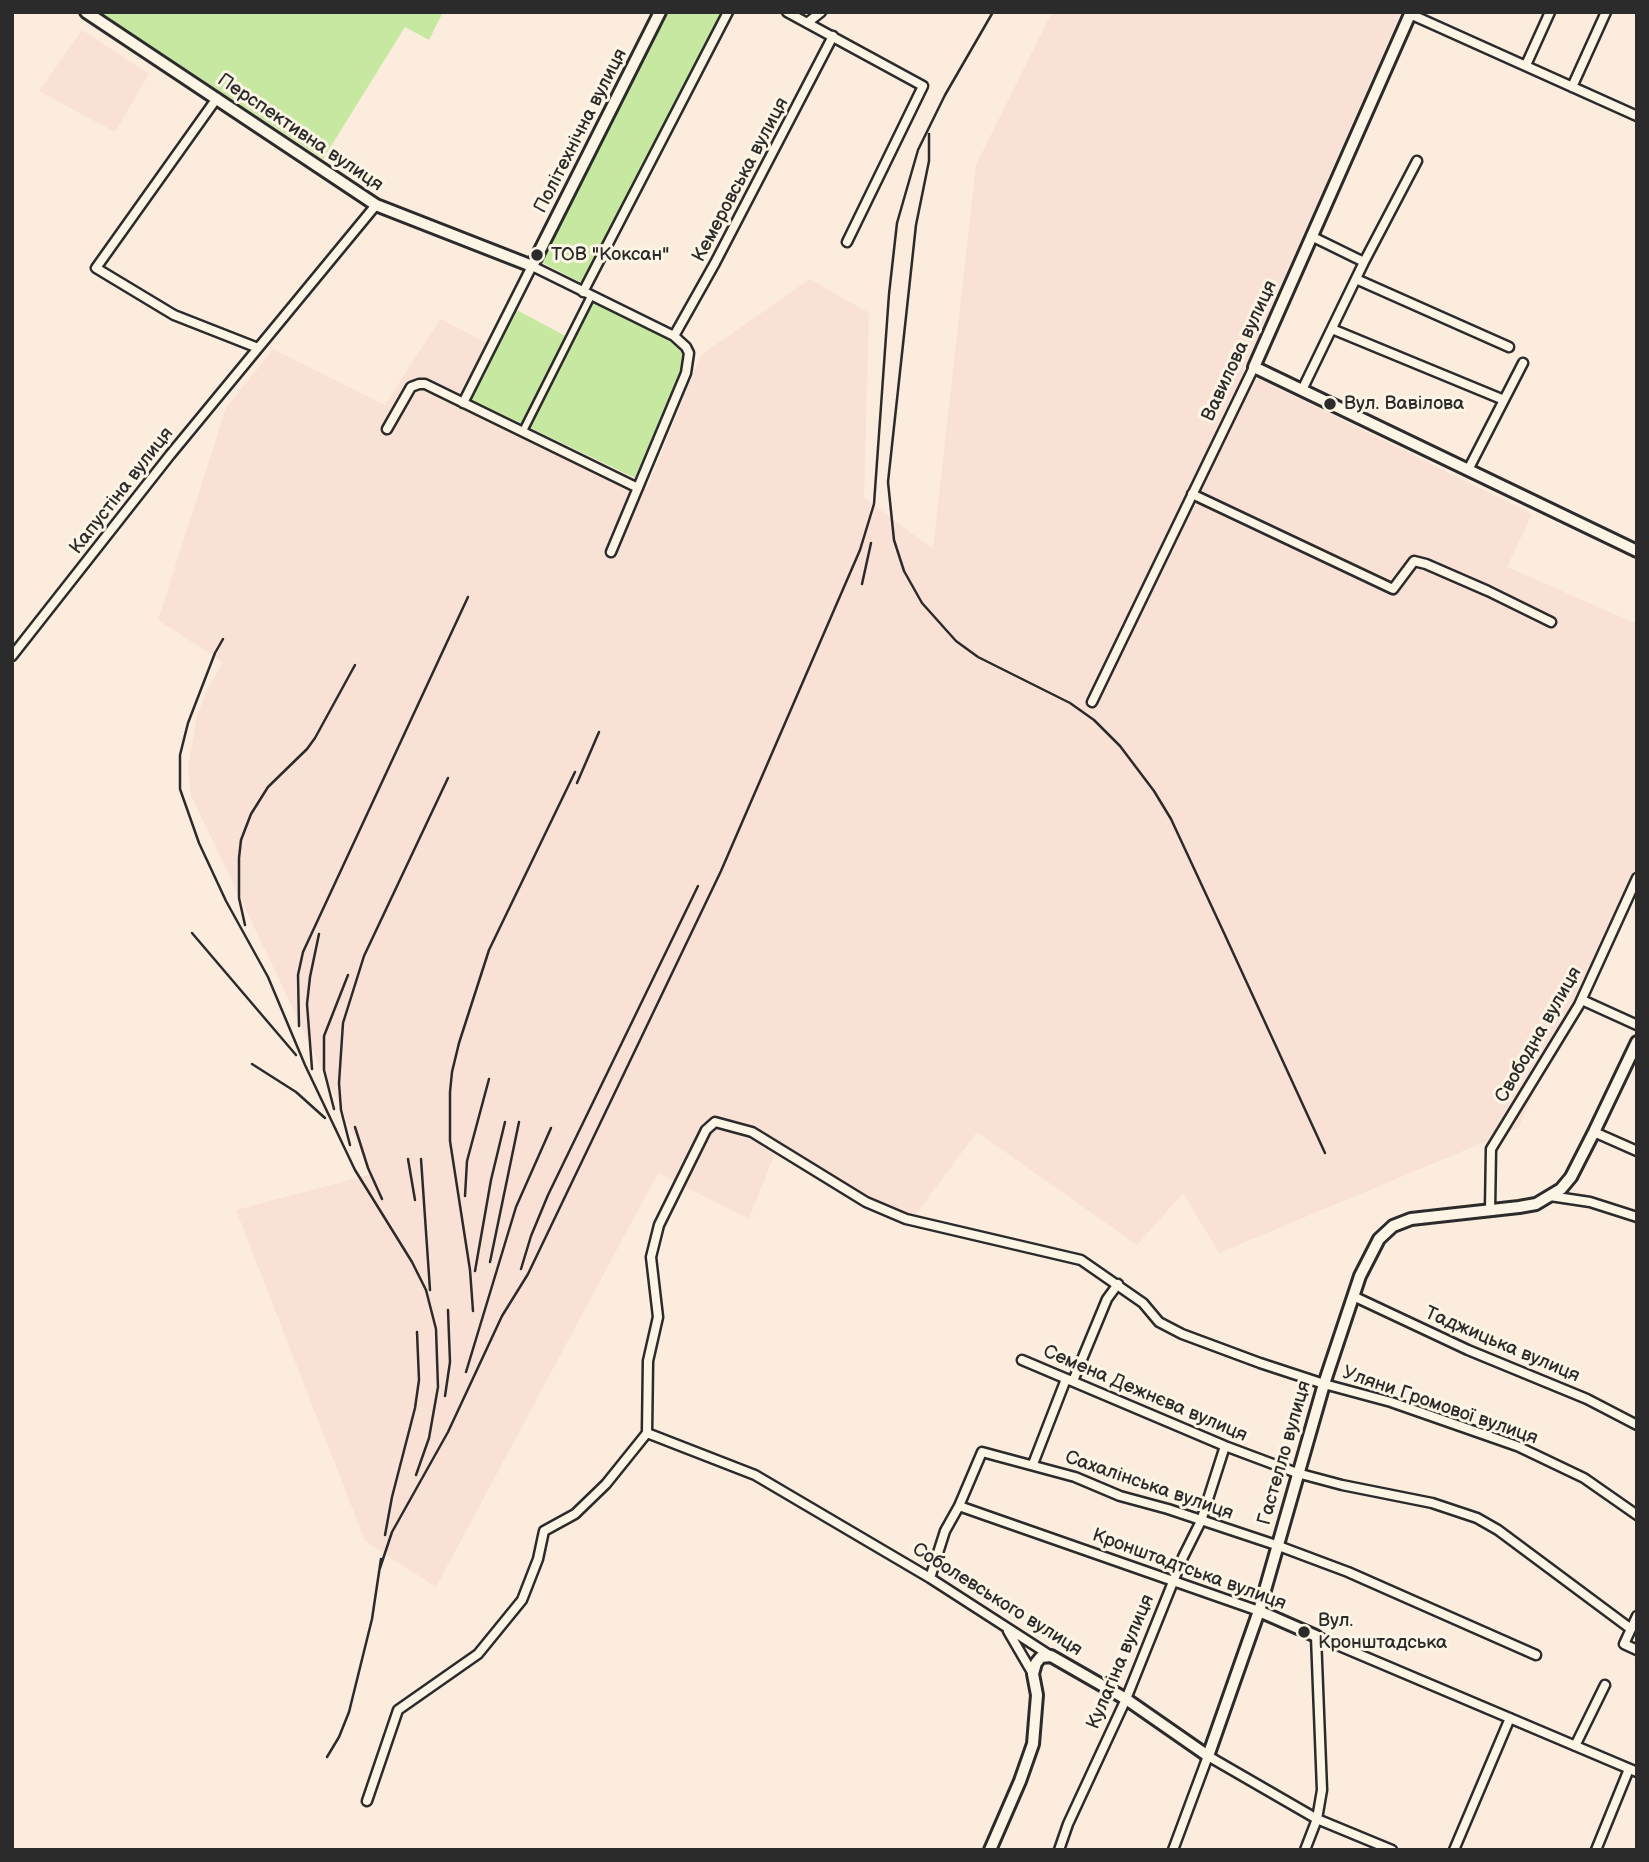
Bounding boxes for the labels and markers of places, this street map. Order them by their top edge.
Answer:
place label: ТОВ "Коксан" [551,244,669,266]
marker: ТОВ "Коксан" [529,247,545,263]
place label: Вул. Вавілова [1344,393,1464,415]
marker: Вул. Вавілова [1322,396,1338,412]
place label: Вул. Кронштадська [1318,1610,1447,1654]
marker: Вул. Кронштадська [1296,1624,1312,1640]

